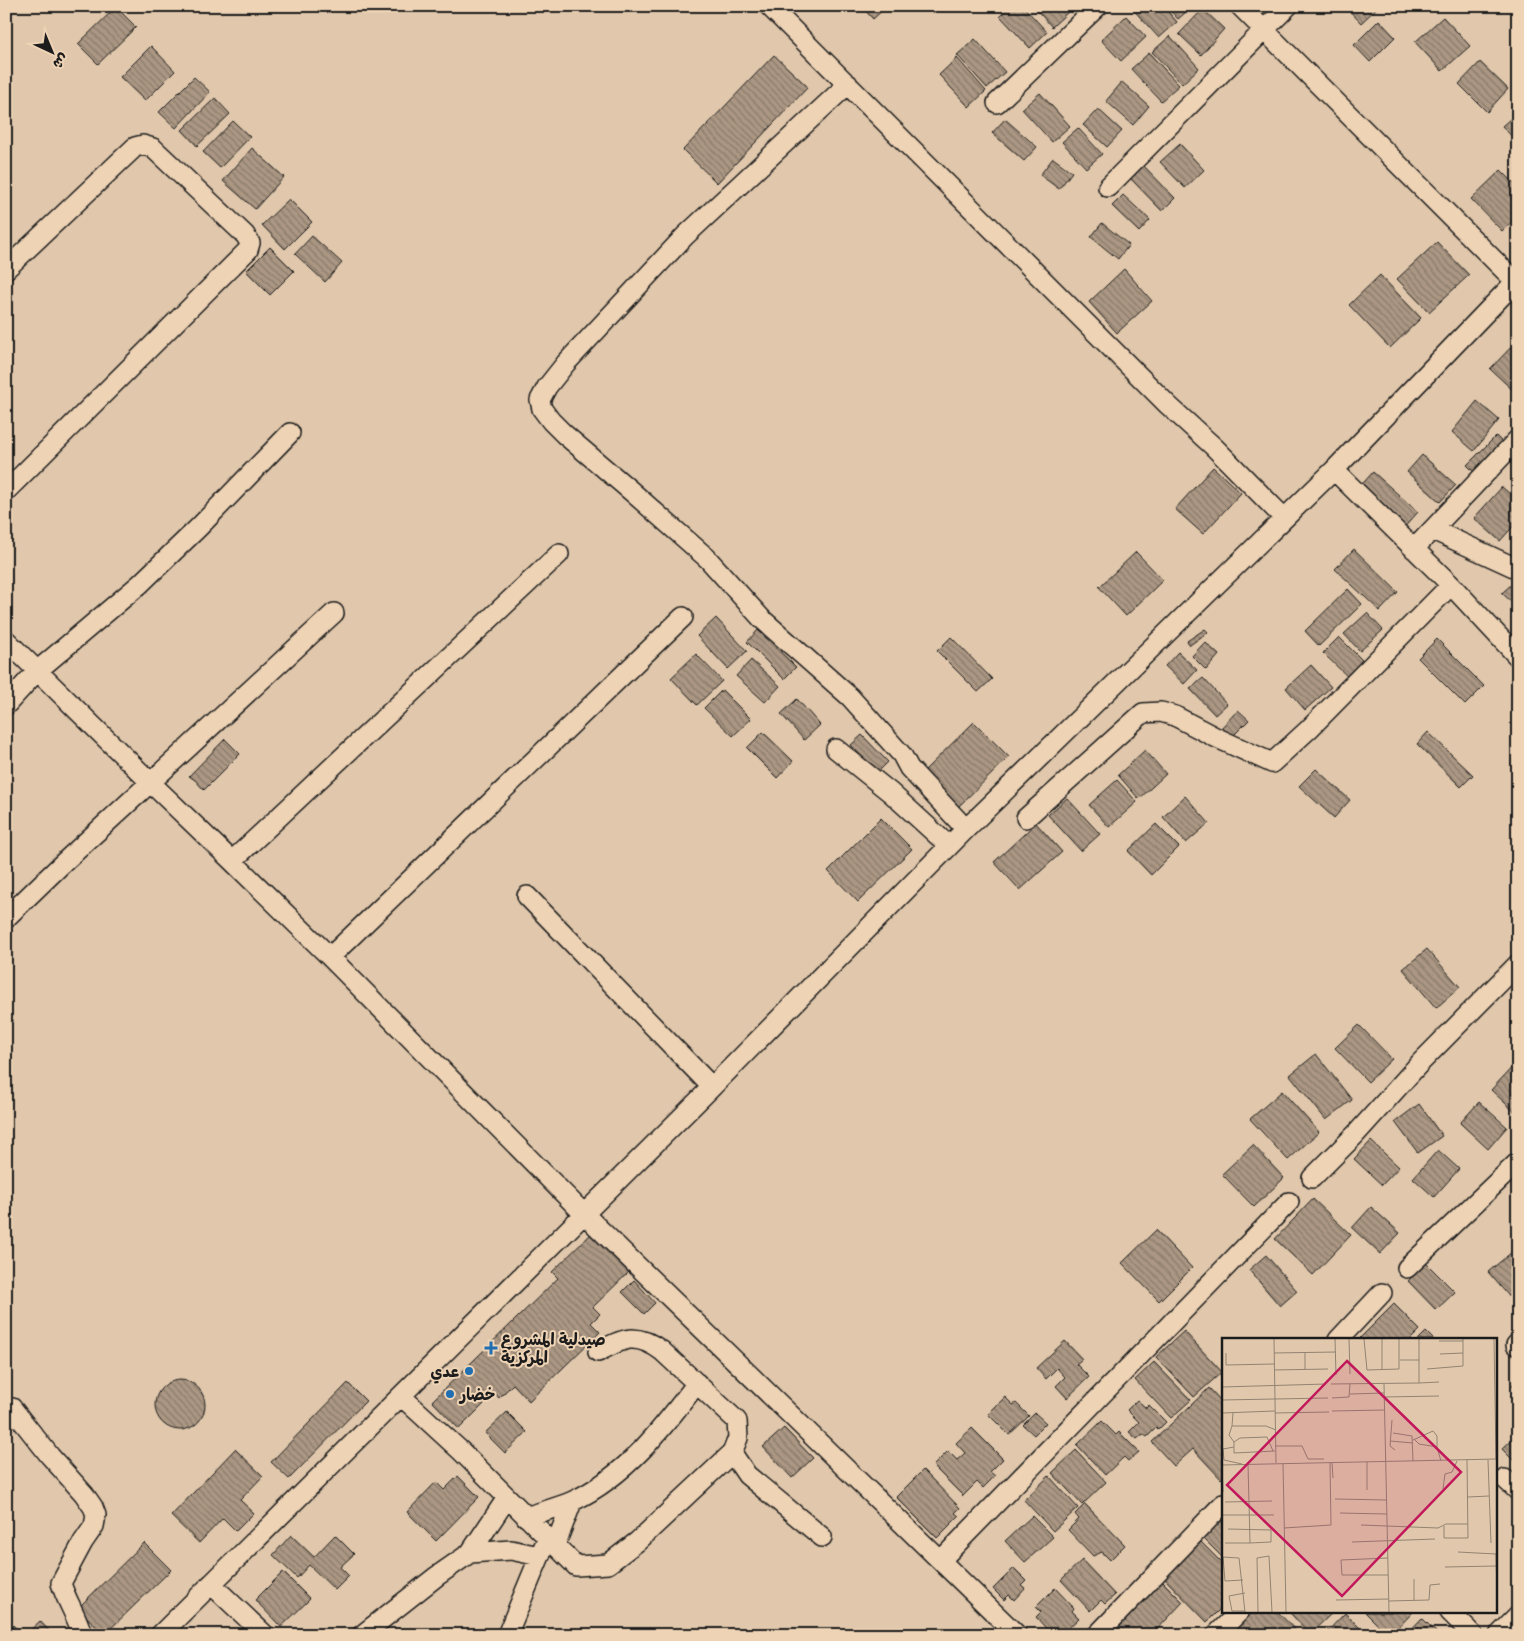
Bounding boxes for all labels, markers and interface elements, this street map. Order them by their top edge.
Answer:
north arrow [28,28,78,78]
text: ش [46,47,75,75]
place label: صيدلية المشروع المركزية [501,1325,606,1372]
inset map [1222,1338,1496,1614]
marker: صيدلية المشروع المركزية [485,1342,497,1354]
place label: عدي [431,1357,459,1386]
marker: عدي [463,1365,475,1377]
place label: خضار [458,1380,495,1409]
marker: خضار [444,1388,456,1400]

